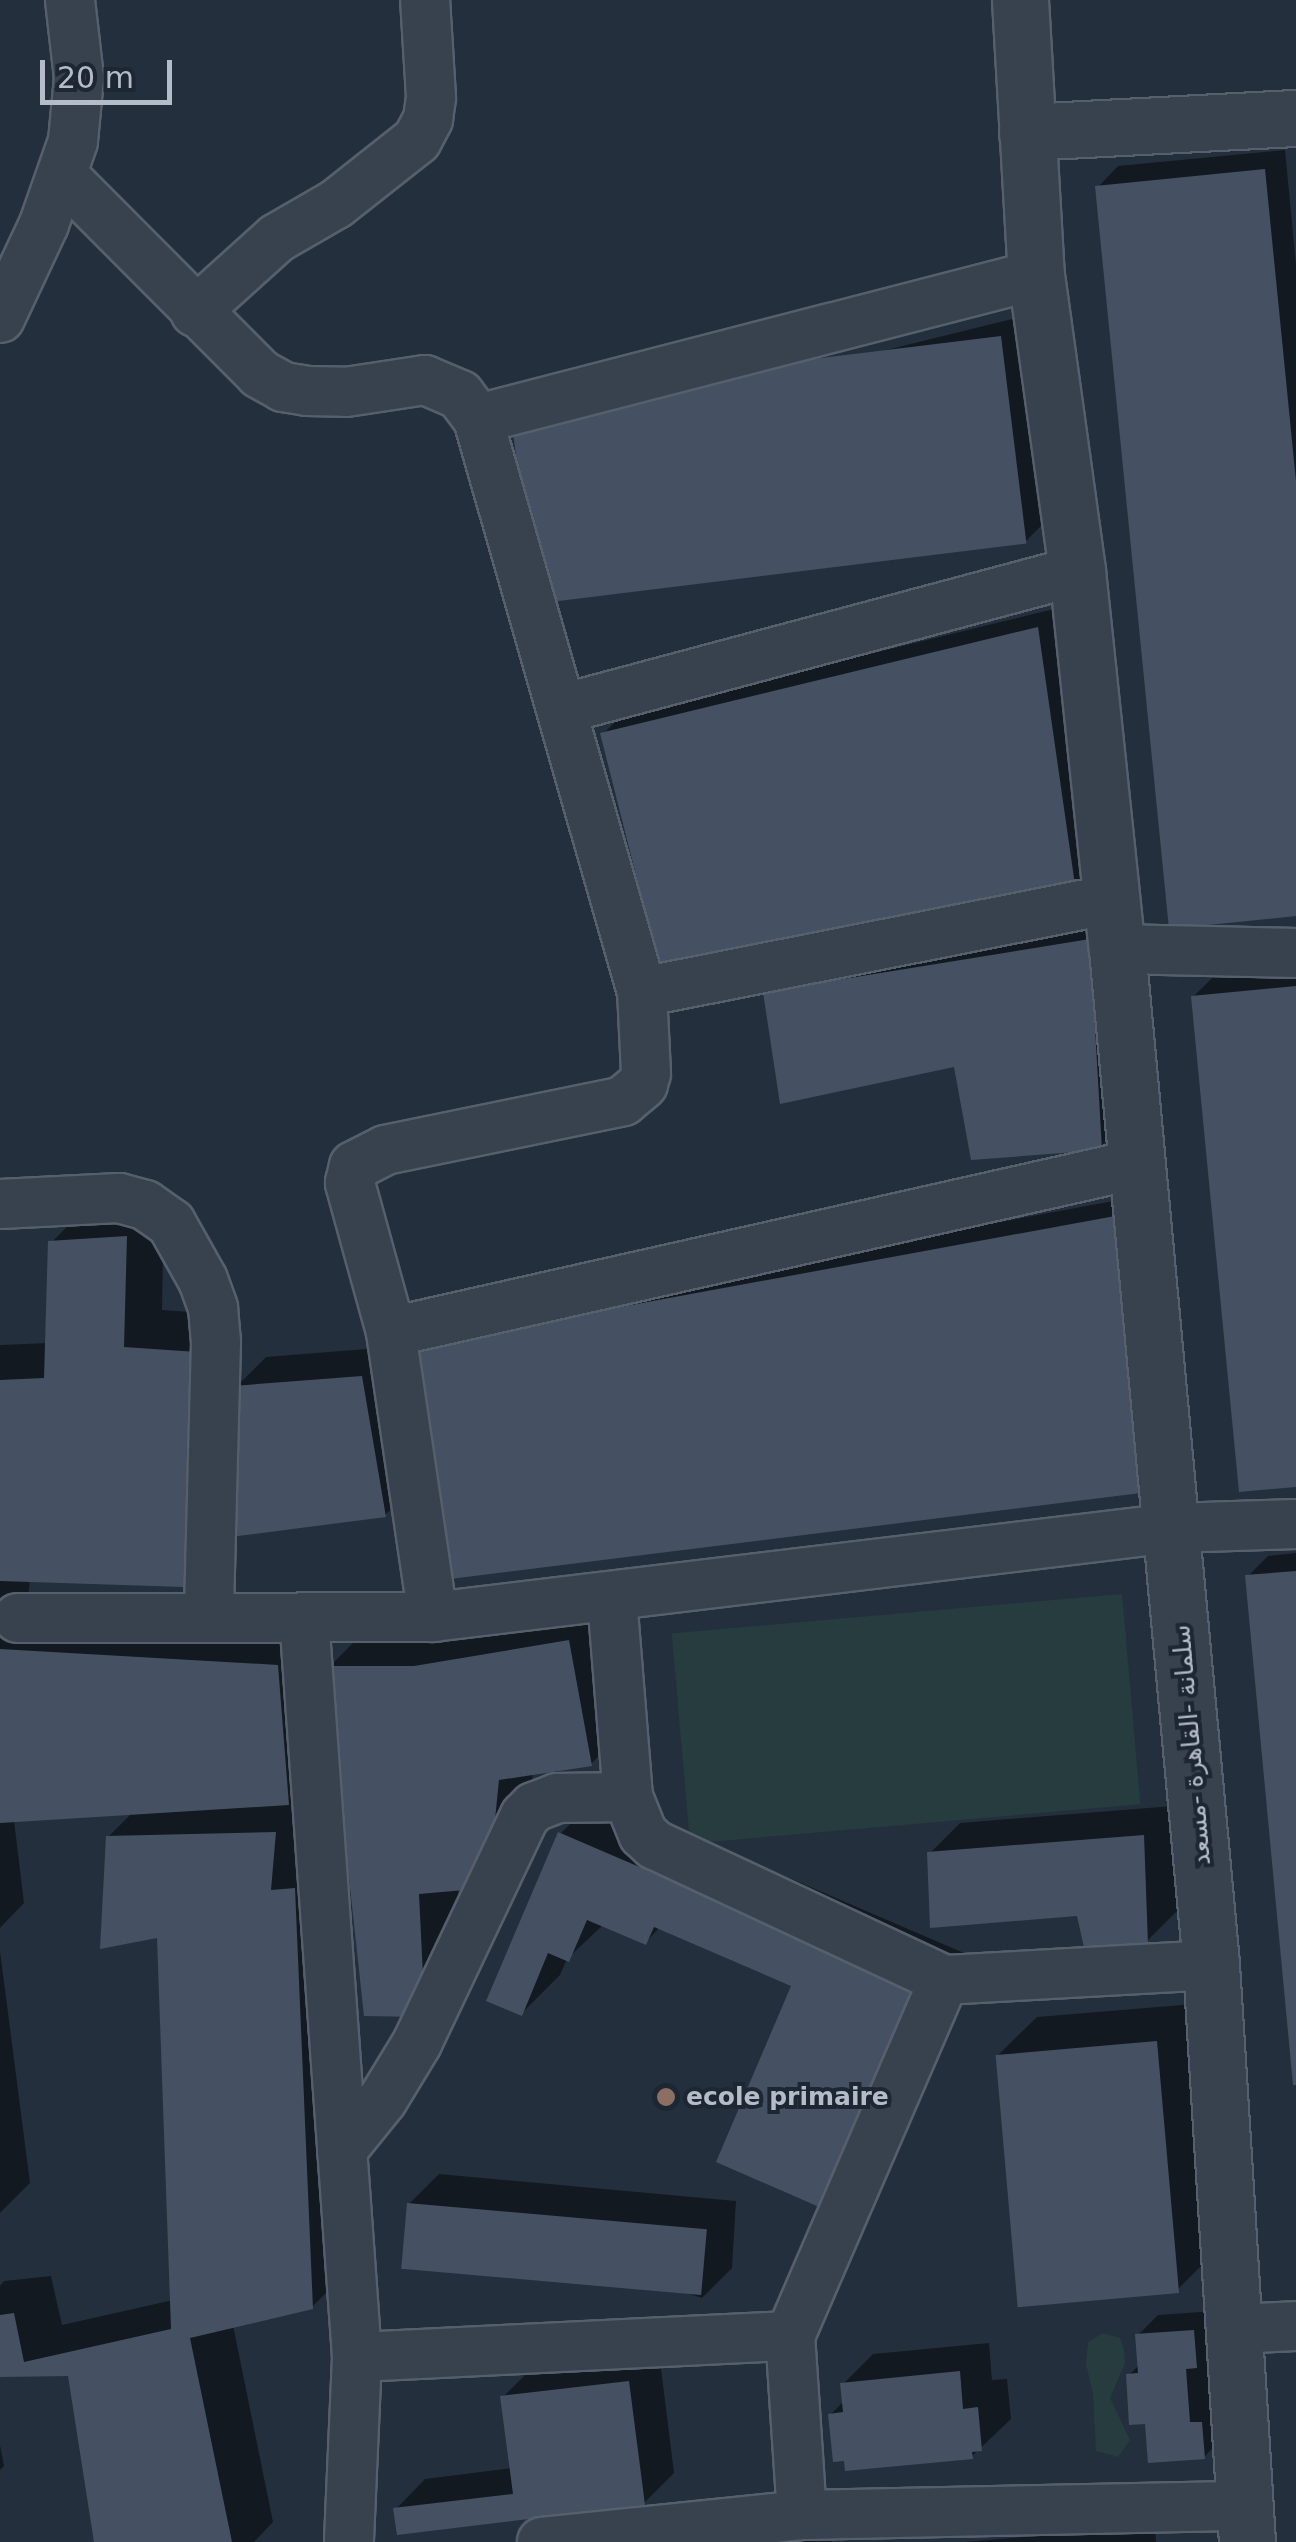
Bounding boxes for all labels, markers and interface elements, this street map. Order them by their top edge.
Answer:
scale bar [45,40,178,102]
text: 20 m [57,60,134,95]
street label: سلمانة -القاهرة -مسعد [1167,1623,1217,1867]
place label: ecole primaire [686,2082,889,2112]
marker: ecole primaire [655,2086,677,2108]

